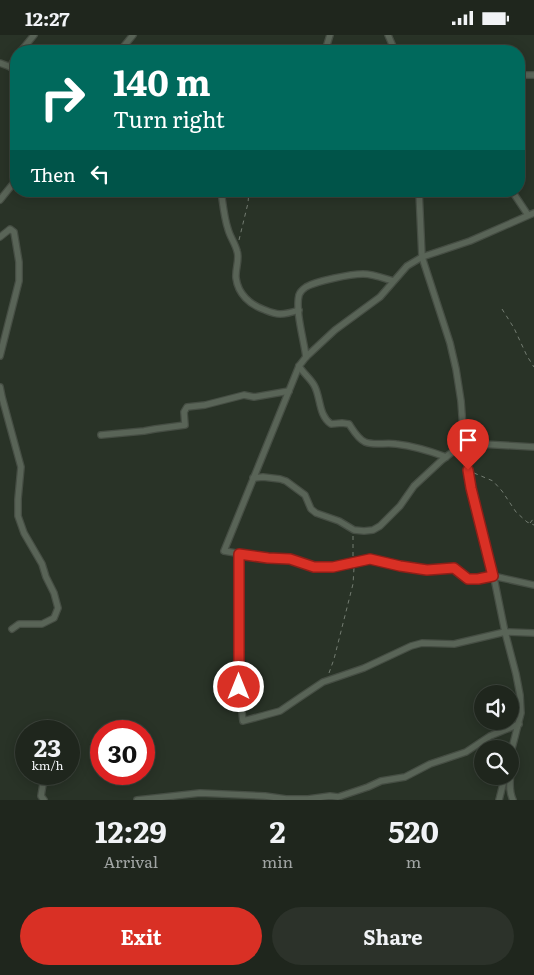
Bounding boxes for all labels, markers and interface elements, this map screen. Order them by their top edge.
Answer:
text: 12:27 [25,4,70,32]
text: 140 m [113,55,211,107]
icon: right [30,65,95,130]
text: Turn right [113,102,225,135]
text: Then [30,160,76,188]
icon: left [86,160,114,188]
pin [447,419,489,470]
icon: arrive [454,426,482,454]
position arrow [212,660,264,712]
map controls [474,685,519,785]
button: sound [474,685,519,730]
speed limit sign: 30 [90,720,155,785]
text: 23 [34,728,61,765]
button: search [474,740,519,785]
text: km/h [32,756,63,774]
text: 12:29 [95,808,167,852]
text: 2 [269,808,286,852]
text: 520 [388,808,439,852]
text: Arrival [104,849,158,873]
text: min [262,849,293,873]
text: m [406,849,421,873]
button: Exit [20,907,262,965]
button: Share [272,907,514,965]

